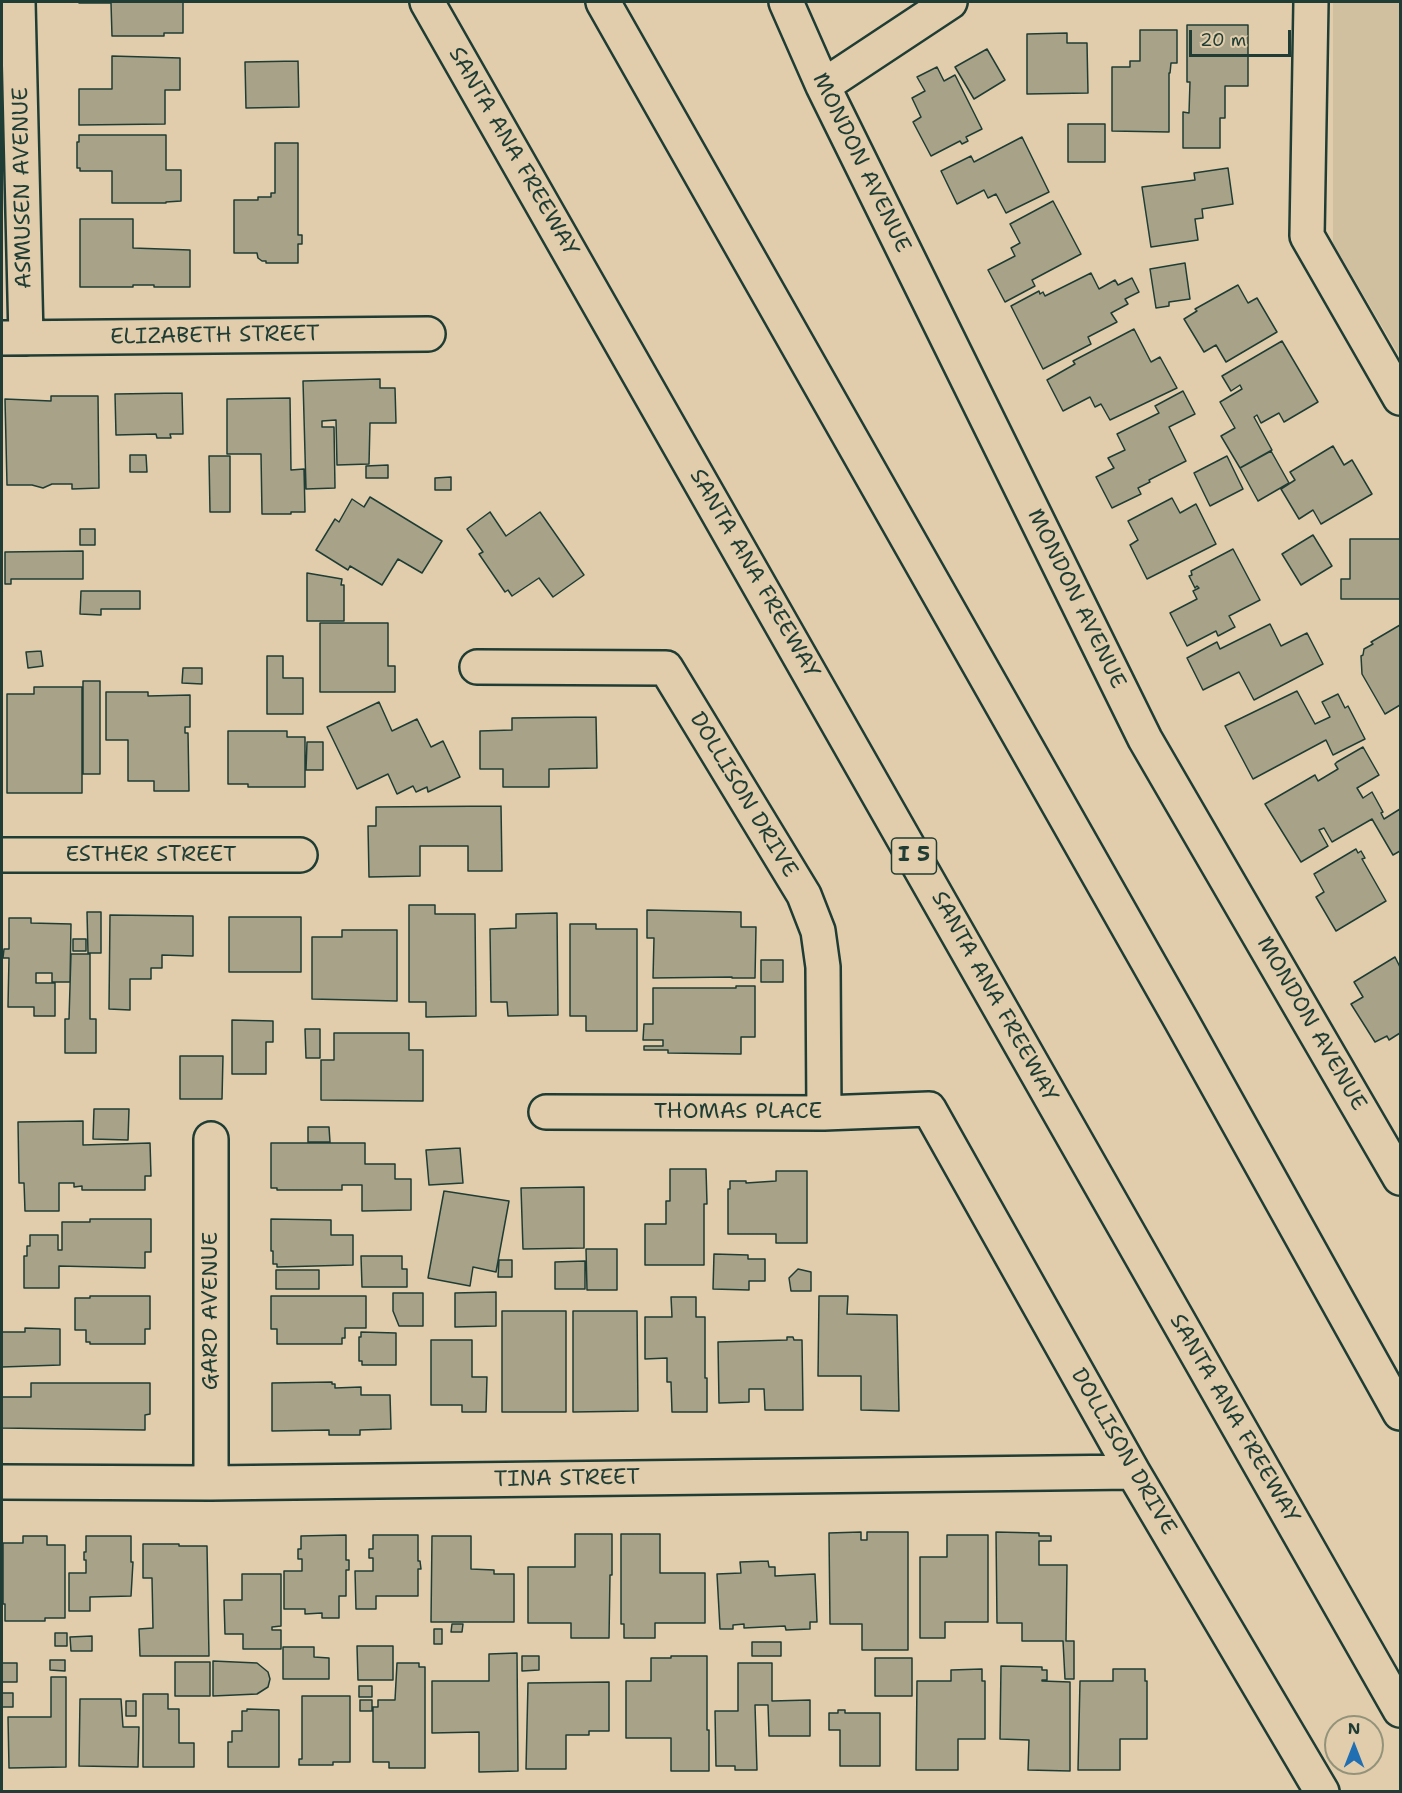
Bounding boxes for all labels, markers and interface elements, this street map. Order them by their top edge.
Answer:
scale bar [1192,18,1294,56]
text: 20 m [1200,28,1246,52]
street label: SANTA ANA FREEWAY [442,43,584,261]
street label: MONDON AVENUE [806,69,916,257]
street label: ASMUSEN AVENUE [8,87,38,289]
street label: ELIZABETH STREET [110,321,320,351]
street label: SANTA ANA FREEWAY [683,465,825,683]
street label: MONDON AVENUE [1021,505,1131,693]
street label: DOLLISON DRIVE [683,708,803,882]
road number: I 5 [892,838,936,874]
street label: ESTHER STREET [65,842,237,868]
street label: SANTA ANA FREEWAY [925,887,1063,1107]
street label: MONDON AVENUE [1250,932,1372,1116]
street label: THOMAS PLACE [654,1099,822,1125]
street label: GARD AVENUE [198,1232,224,1390]
street label: SANTA ANA FREEWAY [1163,1310,1305,1528]
street label: DOLLISON DRIVE [1065,1364,1181,1540]
street label: TINA STREET [494,1465,640,1493]
north arrow [1324,1715,1384,1775]
text: N [1348,1718,1360,1739]

